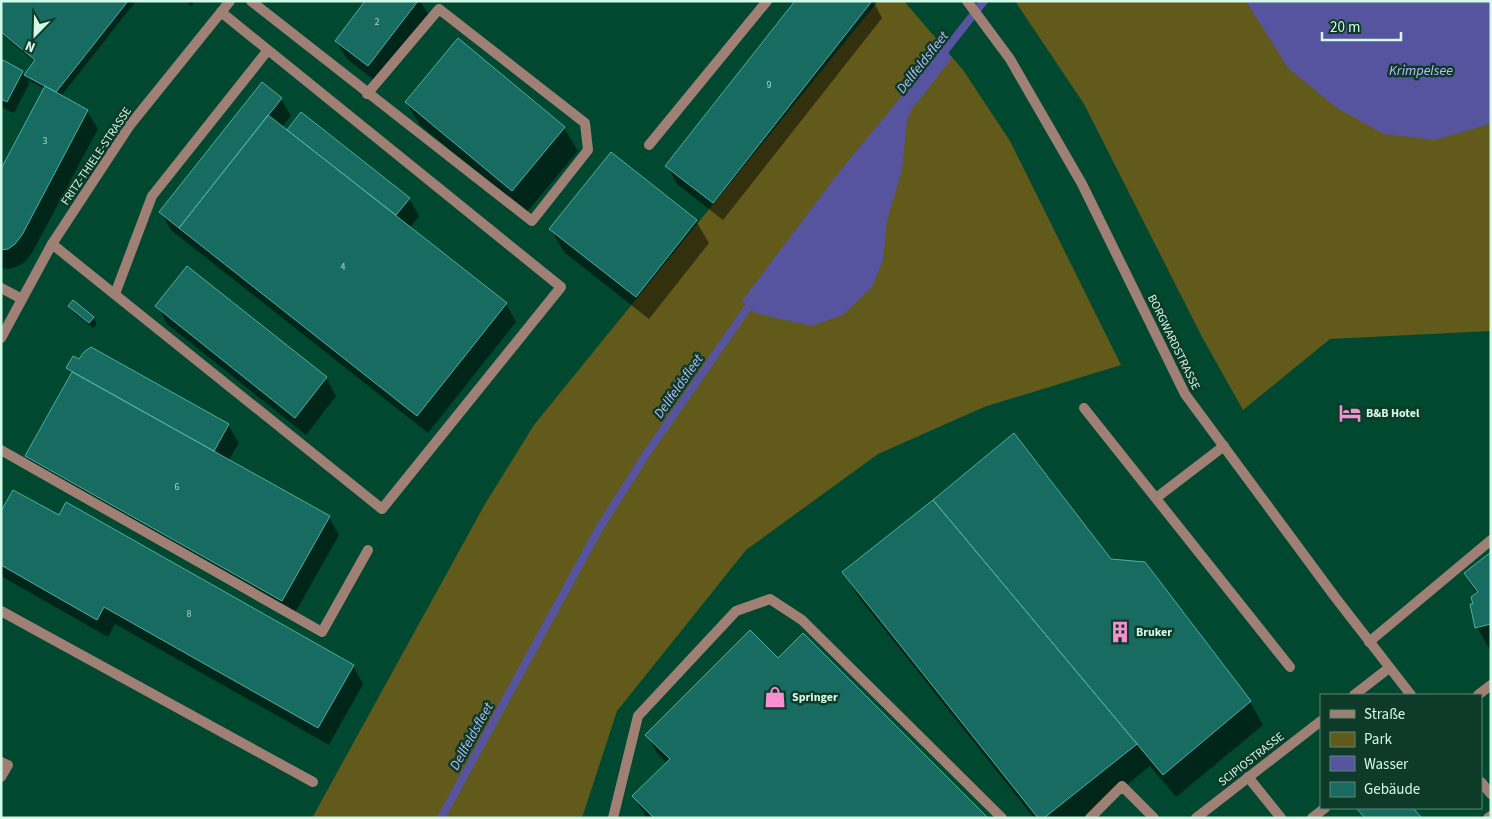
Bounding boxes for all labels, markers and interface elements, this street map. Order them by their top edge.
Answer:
north arrow [10,10,60,60]
scale bar [1322,10,1401,42]
house number: 2 [375,15,380,29]
text: 20 m [1330,17,1360,38]
water label: Dellfeldsfleet [892,27,954,98]
text: N [22,35,39,57]
water label: Krimpelsee [1389,61,1453,81]
house number: 9 [767,78,772,92]
street label: FRITZ-THIELE-STRASSE [57,104,136,209]
house number: 3 [43,134,48,148]
house number: 4 [341,260,346,274]
street label: BORGWARDSTRASSE [1143,292,1204,393]
water label: Dellfeldsfleet [649,350,709,423]
hotel icon: B&B Hotel [1337,400,1363,426]
place label: B&B Hotel [1366,405,1420,422]
house number: 6 [175,480,180,494]
house number: 8 [187,607,192,621]
building icon: Bruker [1107,619,1133,645]
place label: Bruker [1136,624,1172,641]
shop icon: Springer [762,684,788,710]
place label: Springer [792,689,838,706]
legend [1320,694,1482,809]
water label: Dellfeldsfleet [445,699,499,774]
text: Straße [1364,704,1405,725]
street label: SCIPIOSTRASSE [1215,728,1288,790]
text: Park [1364,729,1393,750]
text: Wasser [1364,754,1409,775]
text: Gebäude [1364,779,1420,800]

